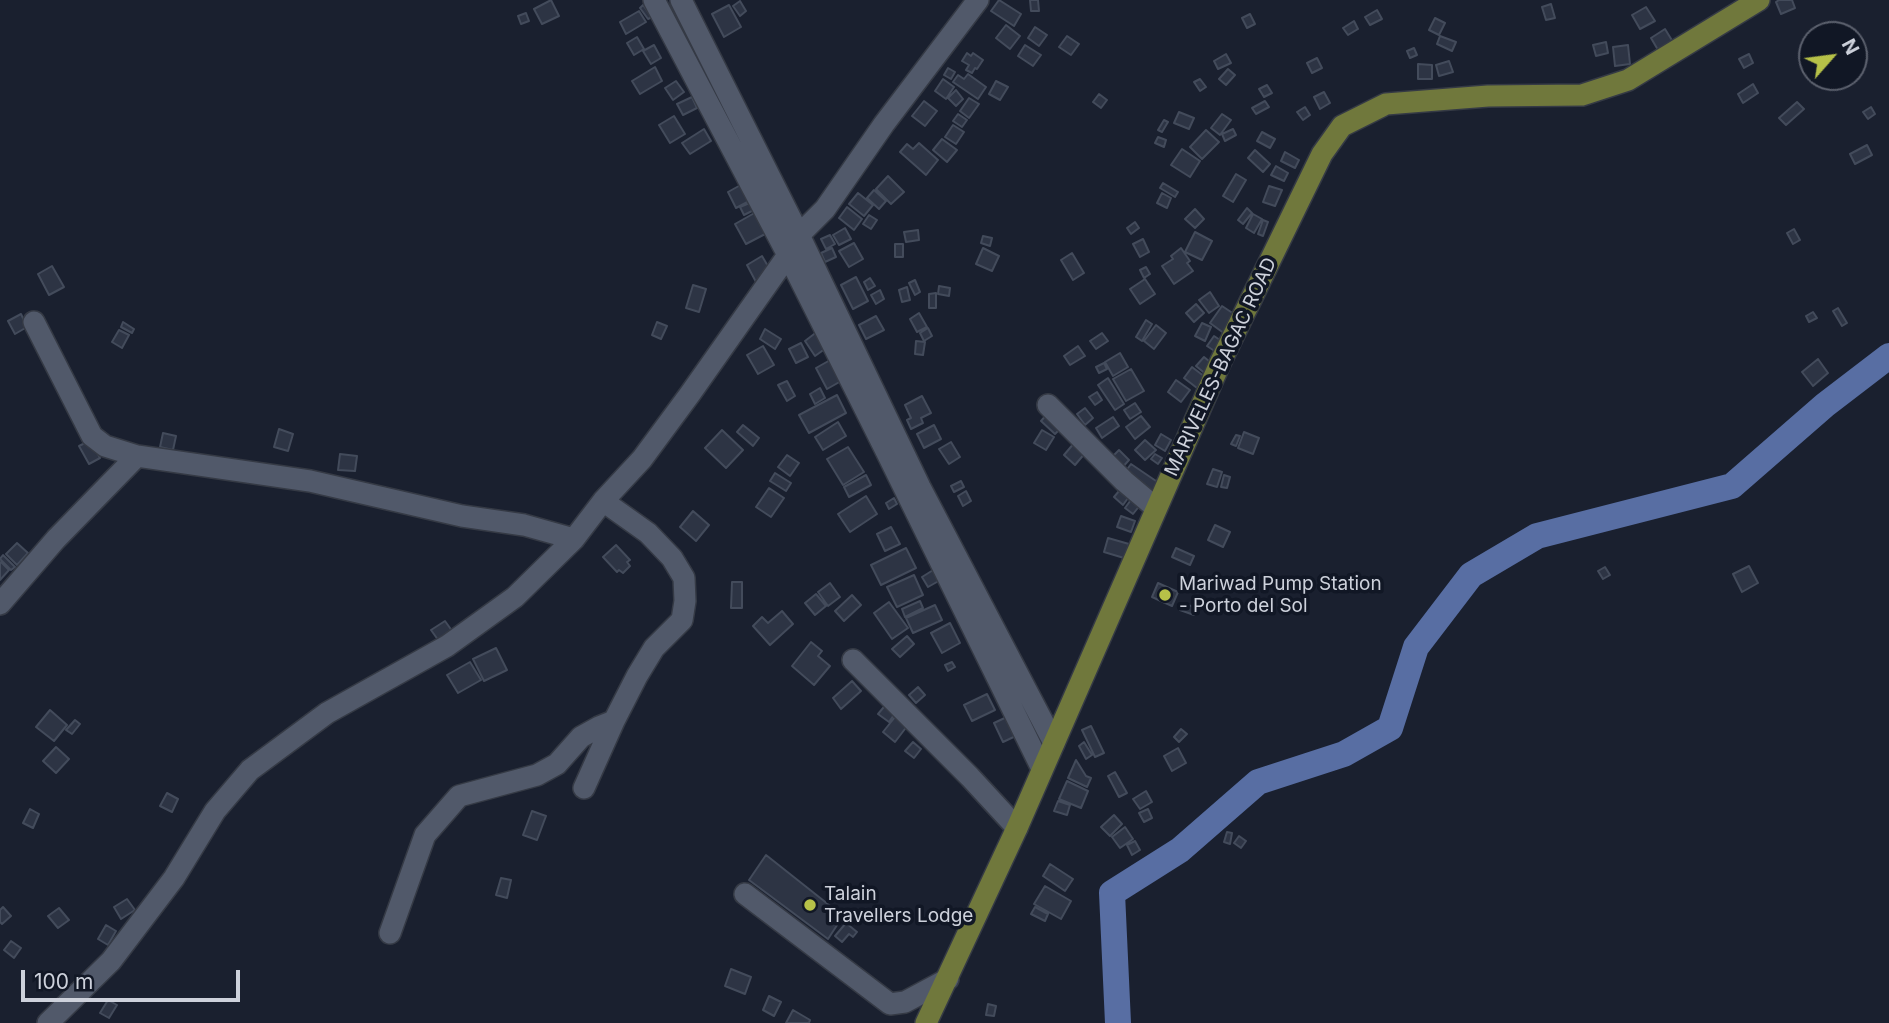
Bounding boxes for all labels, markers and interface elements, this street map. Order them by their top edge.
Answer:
north arrow [1798,21,1868,91]
text: N [1837,35,1864,59]
street label: MARIVELES-BAGAC ROAD [1160,254,1282,480]
place label: Mariwad Pump Station - Porto del Sol [1179,573,1382,617]
marker: Mariwad Pump Station - Porto del Sol [1157,587,1173,603]
place label: Talain Travellers Lodge [824,883,973,927]
marker: Talain Travellers Lodge [802,897,818,913]
scale bar [24,956,243,1000]
text: 100 m [34,969,93,994]

